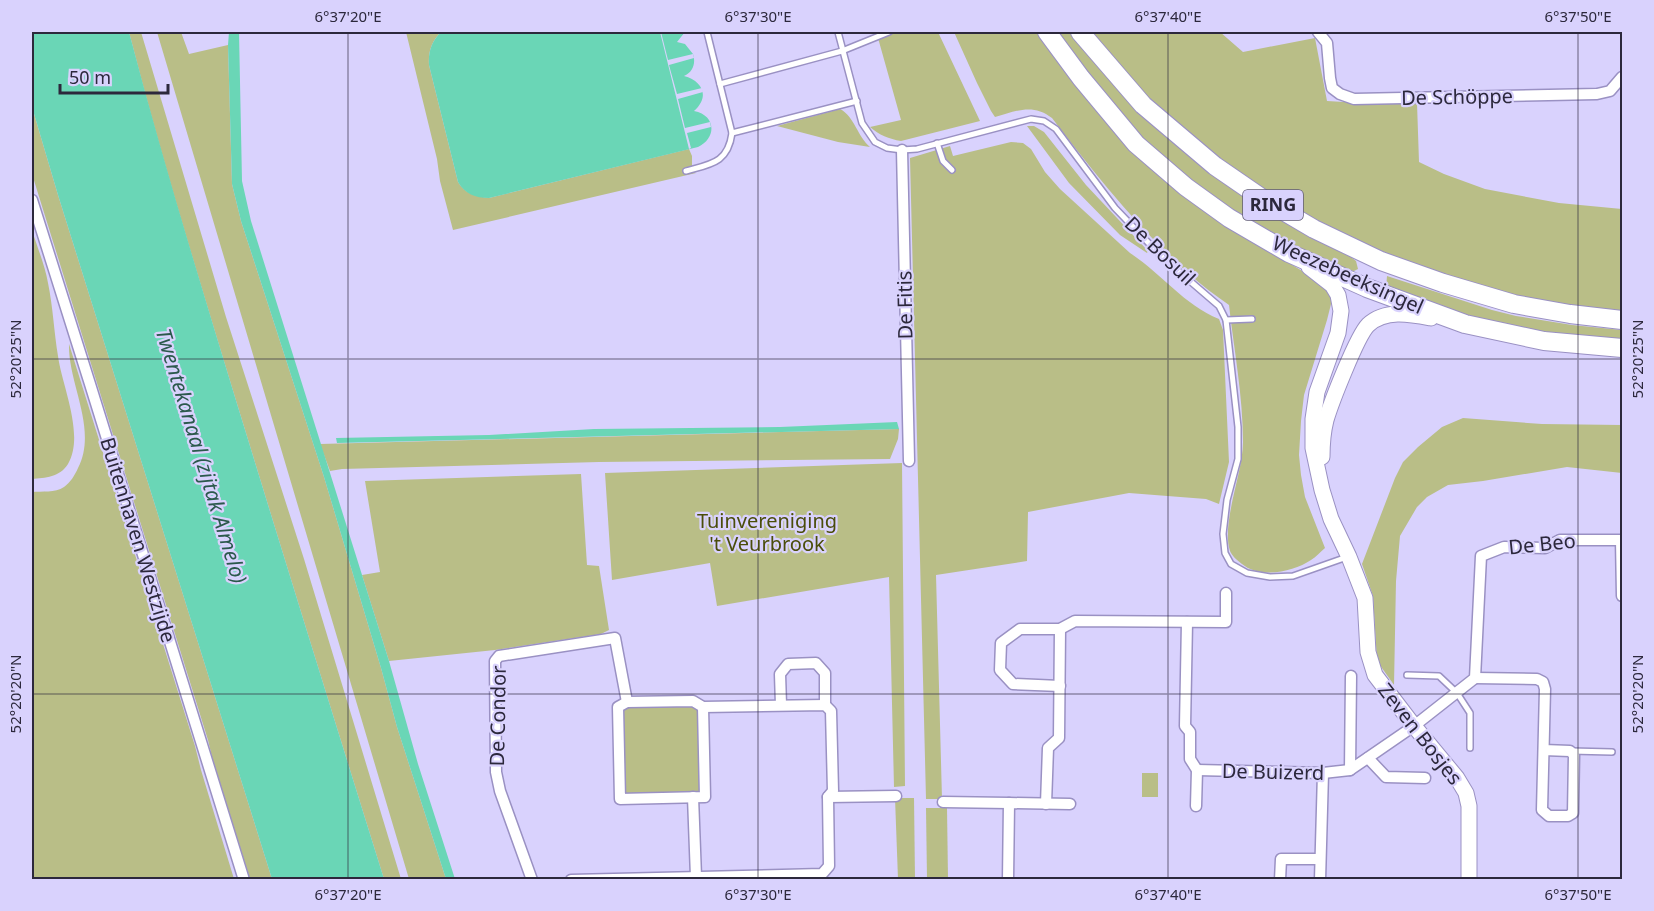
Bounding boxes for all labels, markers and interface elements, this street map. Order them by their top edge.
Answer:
text: 6°37'20"E [314,6,382,26]
text: 6°37'30"E [724,6,792,26]
text: 6°37'40"E [1134,6,1202,26]
text: 6°37'50"E [1544,6,1612,26]
scale bar [60,57,168,95]
text: 50 m [69,65,111,89]
street label: De Schöppe [1401,82,1513,111]
road number: RING [1243,190,1303,220]
street label: De Bosuil [1119,210,1202,291]
street label: Weezebeeksingel [1268,229,1428,320]
street label: De Fitis [890,270,919,340]
text: 52°20'25"N [5,320,25,398]
text: 52°20'25"N [1627,320,1647,398]
water label: Twentekanaal (zijtak Almelo) [150,325,254,587]
street label: Buitenhaven Westzijde [94,434,183,646]
park label: Tuinvereniging 't Veurbrook [697,507,837,557]
street label: De Beo [1507,527,1577,560]
text: 52°20'20"N [5,655,25,733]
text: 52°20'20"N [1627,655,1647,733]
street label: De Condor [483,665,512,767]
street label: Zeven Bosjes [1372,677,1469,790]
street label: De Buizerd [1222,757,1324,786]
text: 6°37'20"E [314,884,382,904]
text: 6°37'30"E [724,884,792,904]
text: 6°37'40"E [1134,884,1202,904]
text: 6°37'50"E [1544,884,1612,904]

